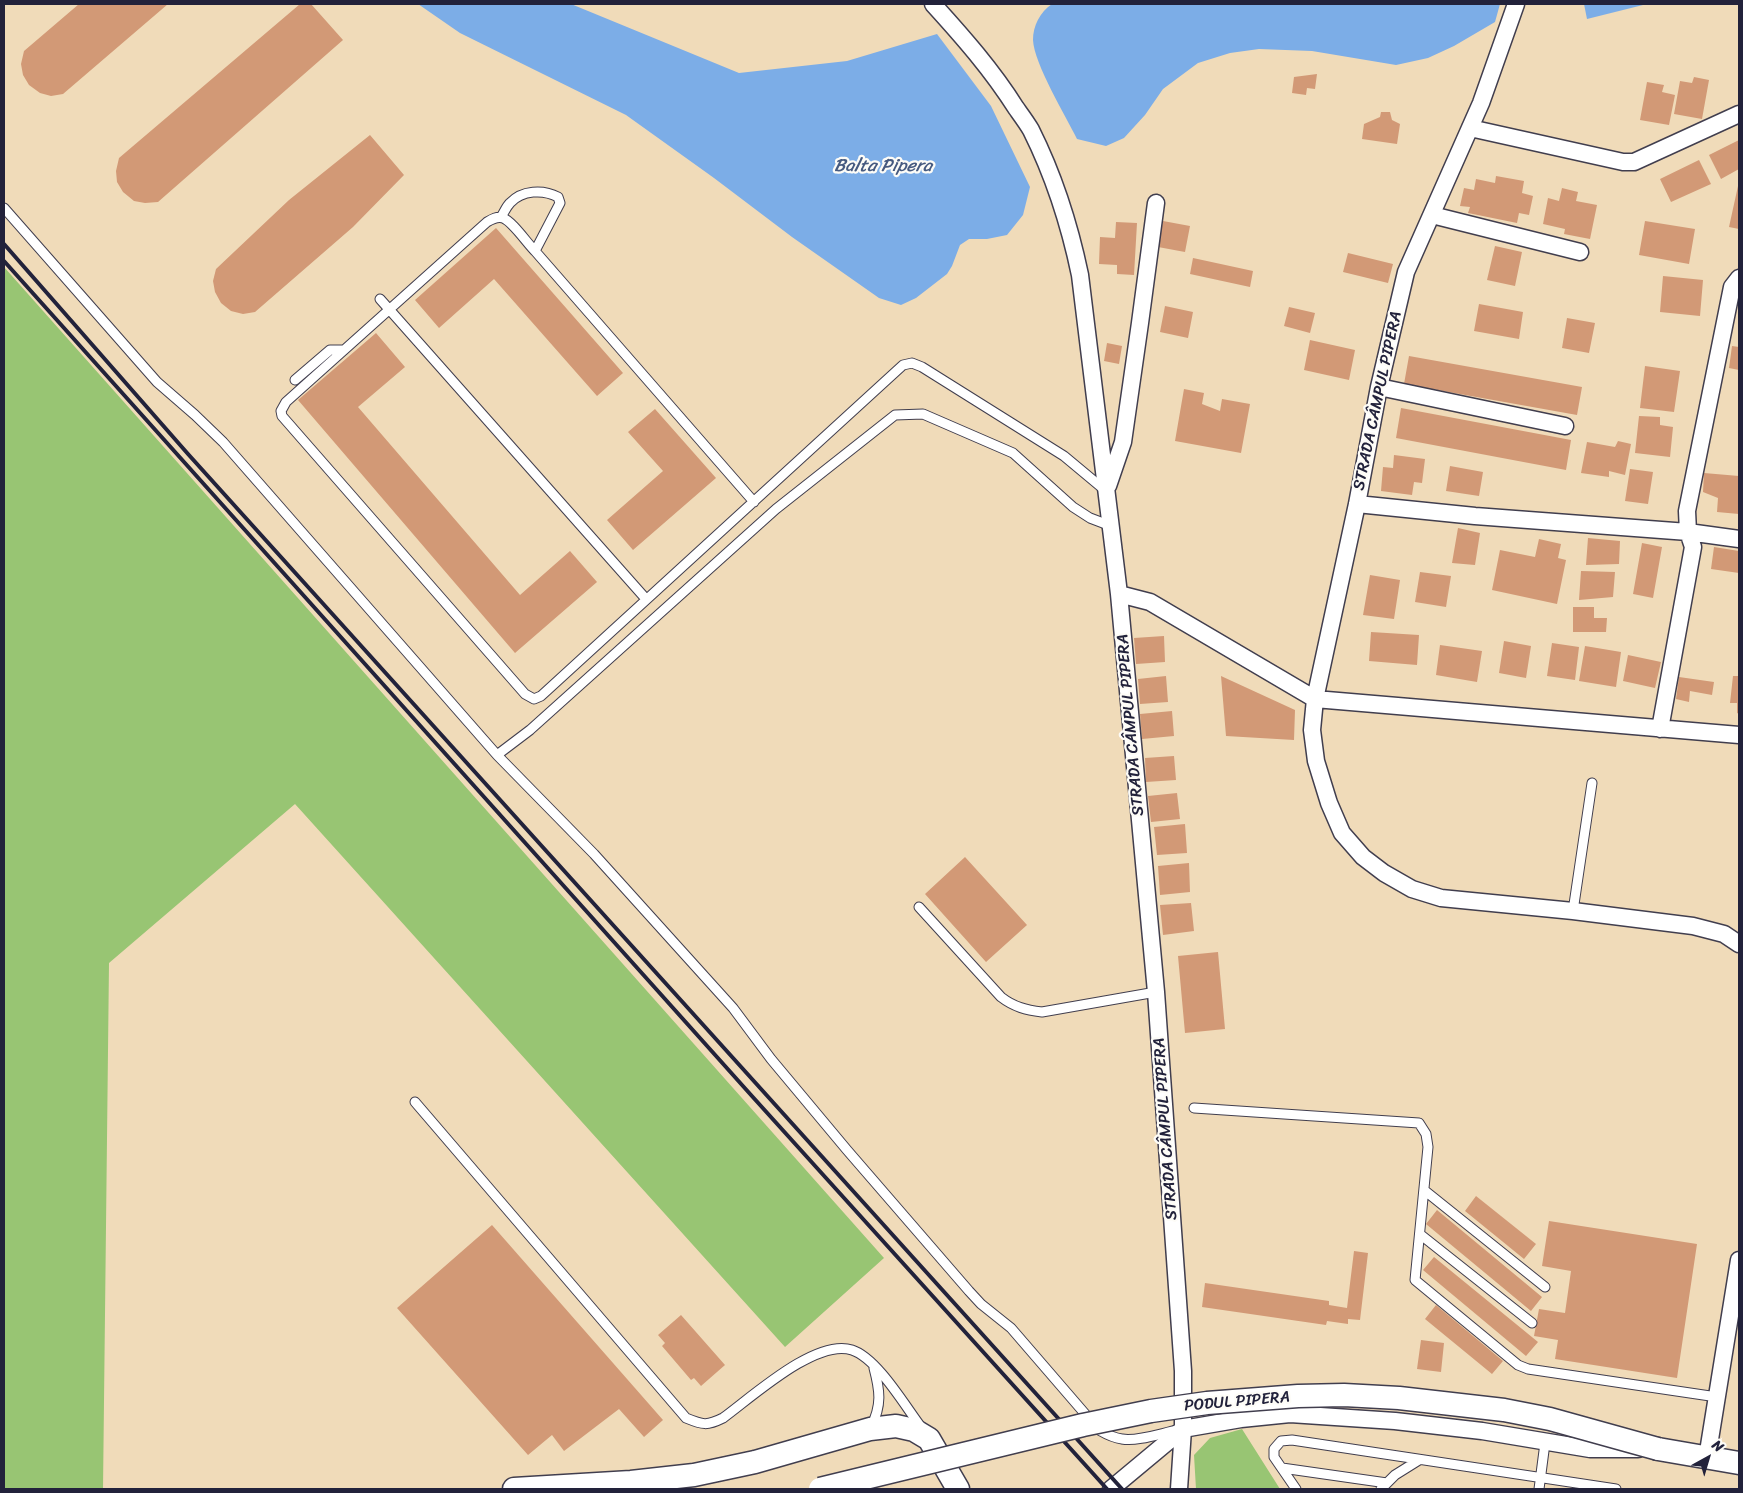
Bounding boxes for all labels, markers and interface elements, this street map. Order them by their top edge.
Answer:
water label: Balta Pipera [834,155,932,177]
street label: STRADA CÂMPUL PIPERA [1350,310,1406,492]
street label: STRADA CÂMPUL PIPERA [1113,633,1149,817]
street label: STRADA CÂMPUL PIPERA [1150,1037,1182,1221]
street label: PODUL PIPERA [1183,1388,1291,1416]
north arrow [1683,1433,1733,1483]
text: N [1706,1433,1729,1459]

